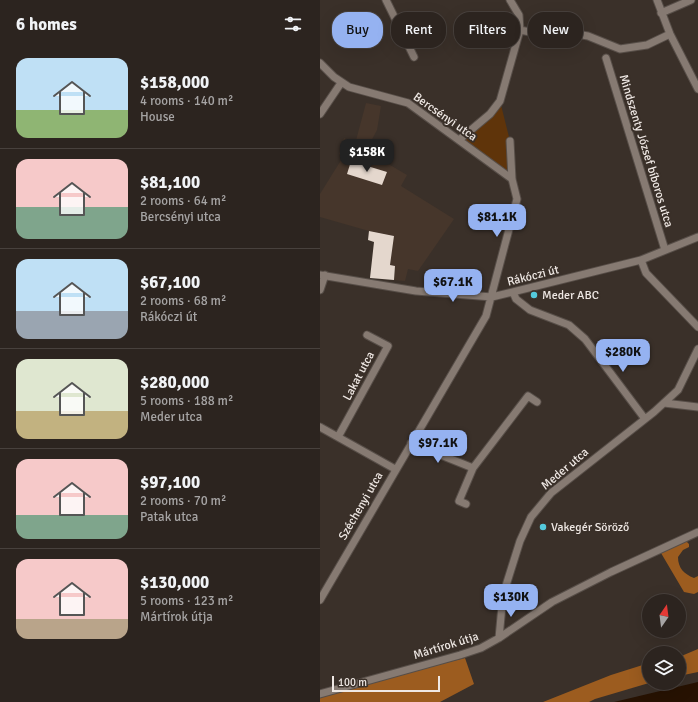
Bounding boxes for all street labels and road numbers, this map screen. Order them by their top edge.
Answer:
street label: Mindszenty József bíboros utca [616,73,676,229]
street label: Bercsényi utca [410,89,480,145]
street label: Rákóczi út [506,262,560,290]
street label: Lakat utca [340,349,378,403]
street label: Meder utca [538,445,592,493]
street label: Széchenyi utca [335,469,387,543]
street label: Mártírok útja [412,629,480,663]

